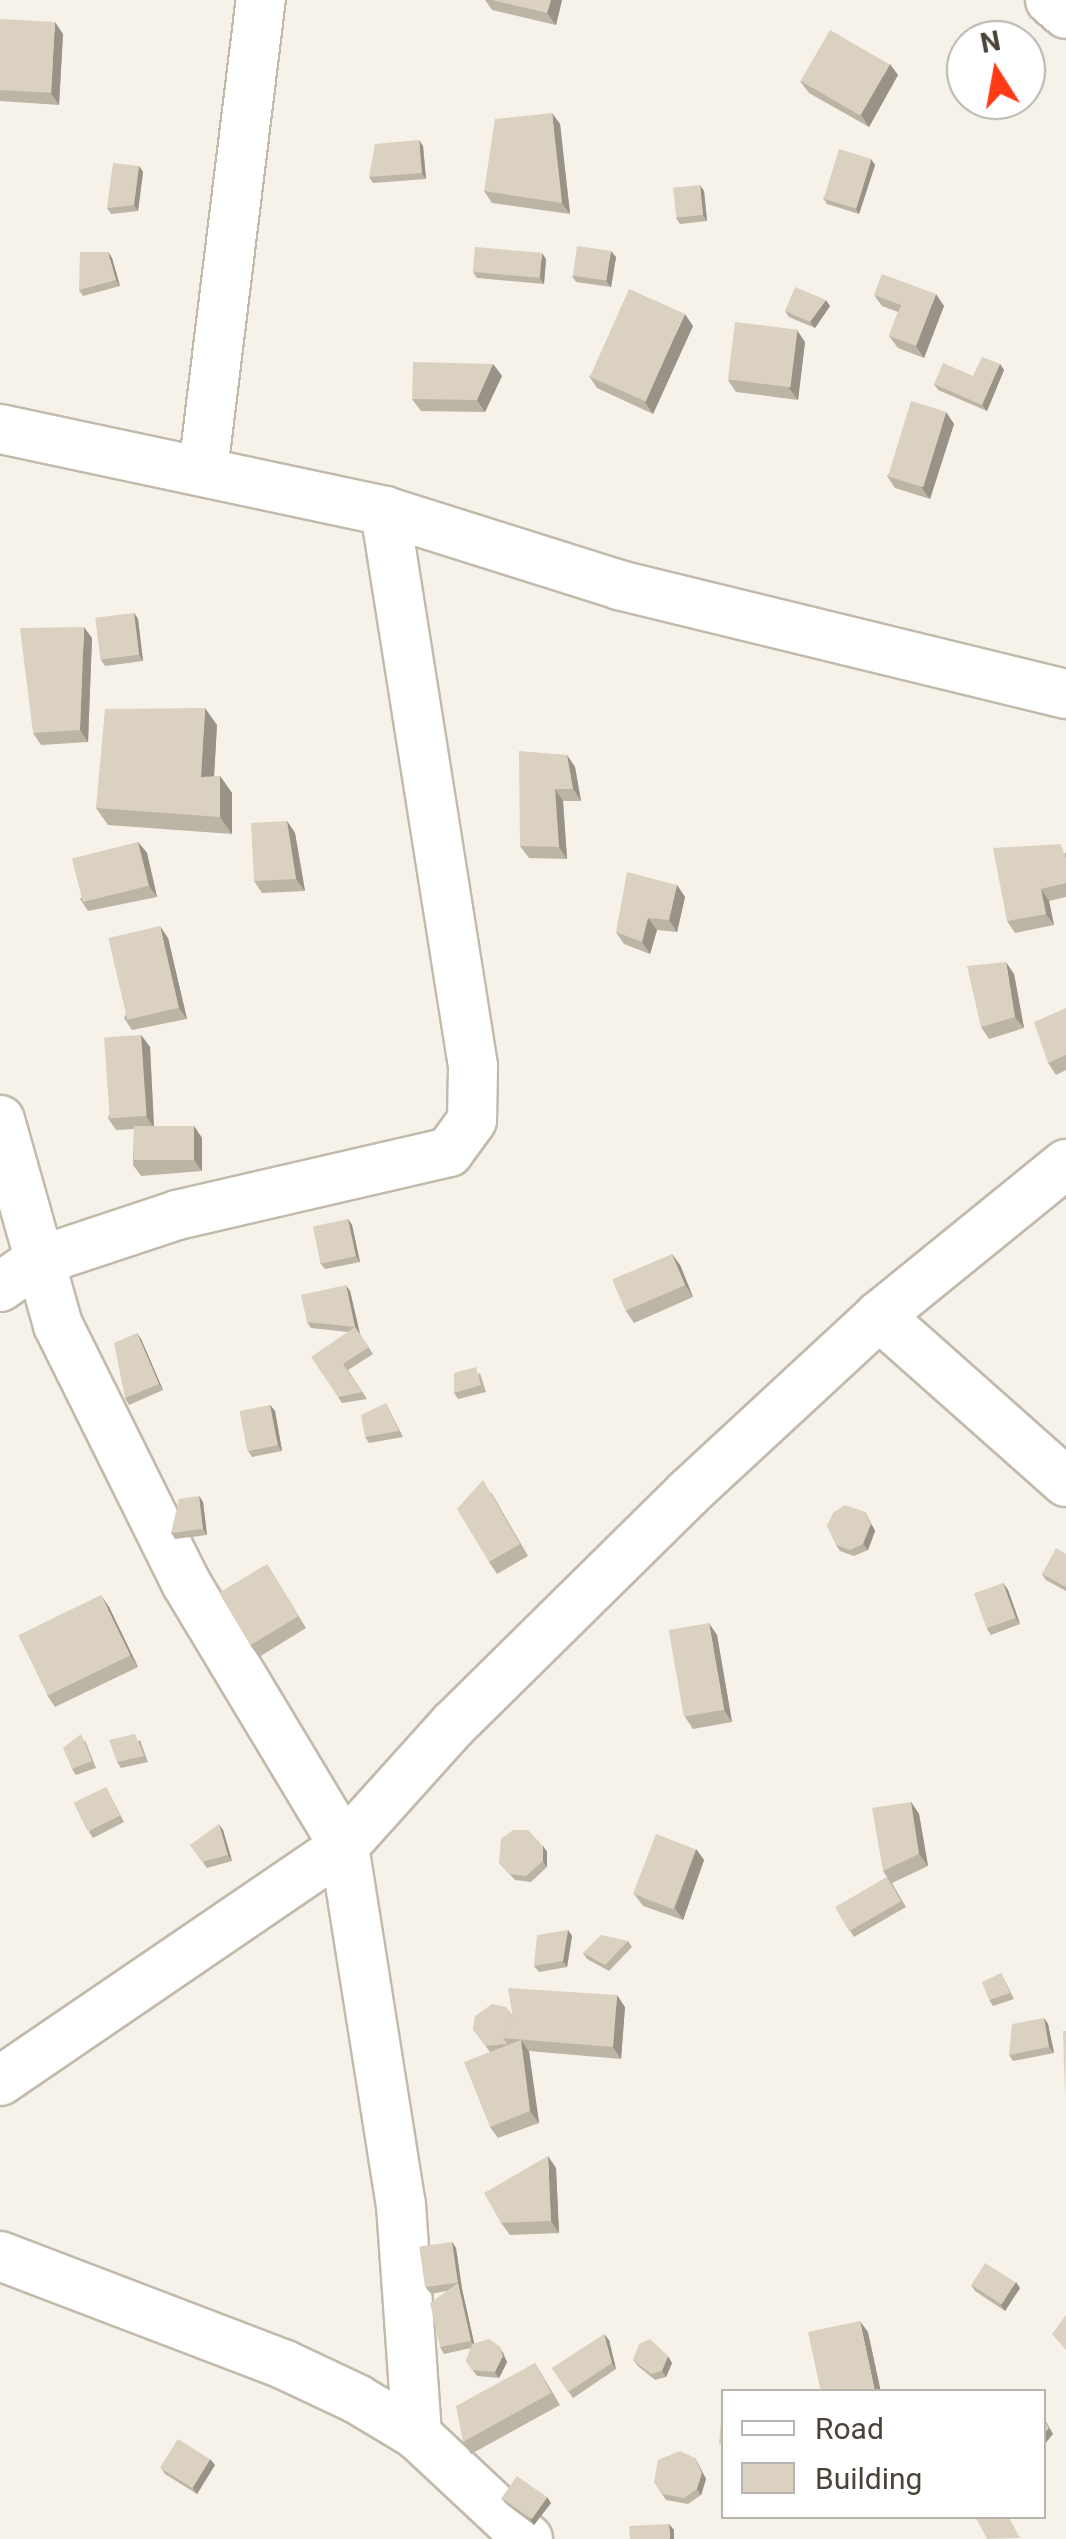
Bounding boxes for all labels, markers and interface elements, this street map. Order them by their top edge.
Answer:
north arrow [946,20,1046,120]
text: N [978,24,1003,60]
legend [721,2389,1046,2519]
text: Road [815,2411,884,2446]
text: Building [815,2461,922,2496]

